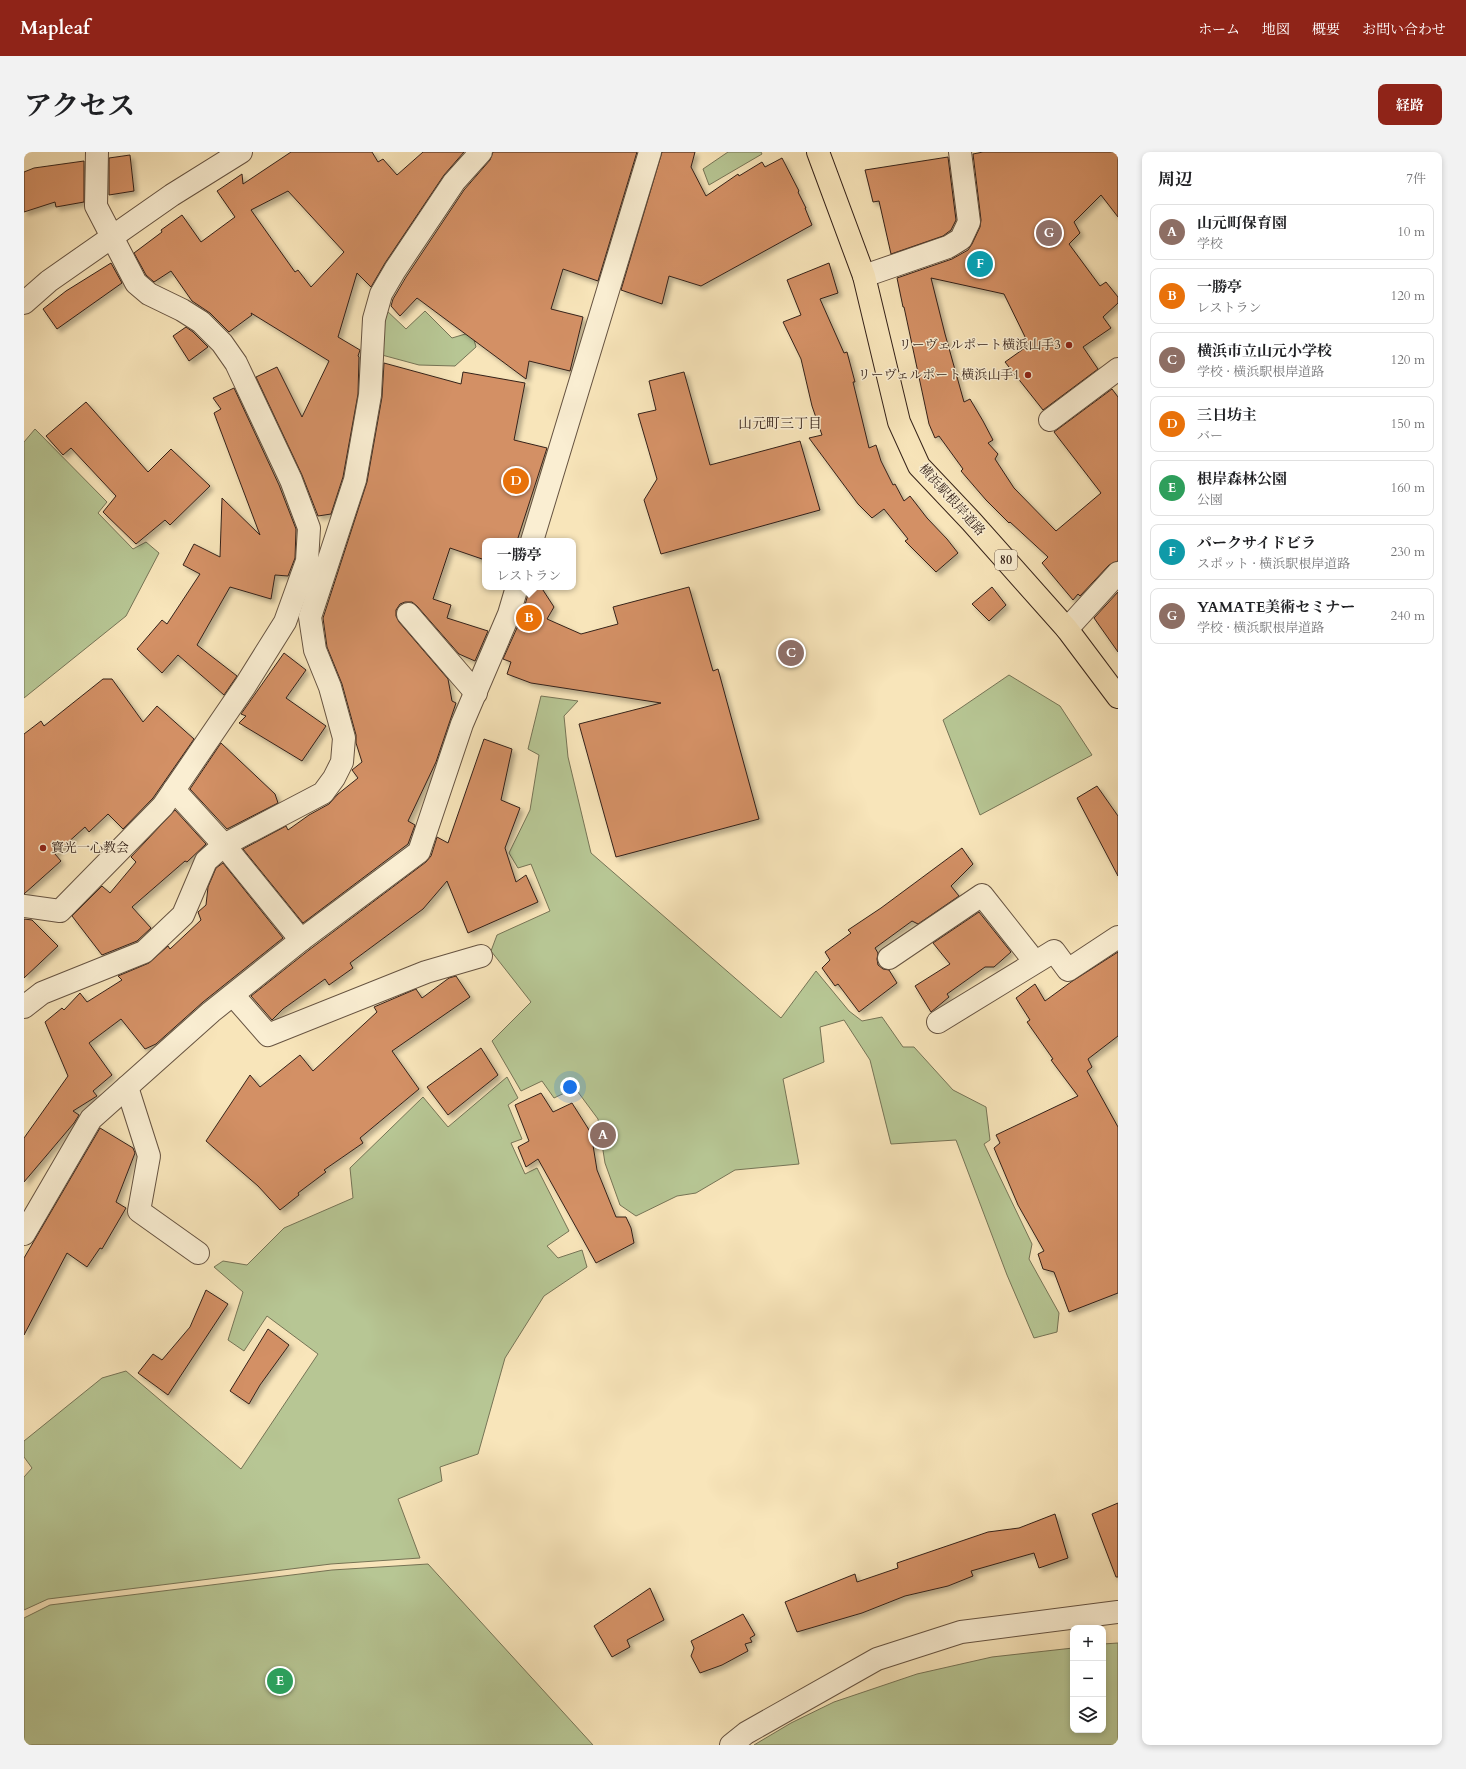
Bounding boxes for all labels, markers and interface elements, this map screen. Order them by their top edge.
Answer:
text: Mapleaf [20,15,90,41]
text: ホーム [1198,20,1240,39]
text: 地図 [1262,20,1290,39]
text: 概要 [1312,20,1340,39]
text: お問い合わせ [1362,20,1446,39]
button: 経路 [1378,84,1442,125]
text: アクセス [24,87,135,125]
text: 周辺 [1158,168,1192,191]
text: 7件 [1406,170,1426,188]
text: 山元町保育園 [1197,213,1287,233]
pin: G [1036,218,1062,248]
text: A [1167,223,1177,241]
text: 10 m [1397,223,1425,241]
text: 学校 [1197,235,1223,253]
pin: F [967,249,993,279]
text: 一勝亭 [1197,277,1242,297]
text: B [1167,287,1177,305]
text: 120 m [1391,287,1425,305]
text: レストラン [1197,299,1262,317]
place label: リーヴェルポート横浜山手3 [899,336,1061,354]
marker: リーヴェルポート横浜山手3 [1064,340,1074,350]
text: 横浜市立山元小学校 [1197,341,1332,361]
text: C [1167,351,1177,369]
text: 120 m [1391,351,1425,369]
text: 学校 · 横浜駅根岸道路 [1197,363,1324,381]
place label: リーヴェルポート横浜山手1 [858,366,1020,384]
marker: リーヴェルポート横浜山手1 [1023,370,1033,380]
text: 三日坊主 [1197,405,1257,425]
district label: 山元町三丁目 [738,414,822,433]
text: D [1166,415,1178,433]
text: 150 m [1391,415,1425,433]
text: バー [1197,427,1223,445]
street label: 横浜駅根岸道路 [915,460,989,540]
pin: D [503,466,529,496]
text: 根岸森林公園 [1197,469,1287,489]
text: E [1168,479,1176,497]
text: 160 m [1391,479,1425,497]
text: 公園 [1197,491,1223,509]
text: パークサイドビラ [1197,533,1316,553]
popup [482,538,576,590]
text: F [1168,543,1176,561]
text: 230 m [1391,543,1425,561]
text: 一勝亭 [497,545,542,565]
road number: 80 [995,550,1017,570]
text: スポット · 横浜駅根岸道路 [1197,555,1350,573]
text: レストラン [497,567,561,585]
text: YAMATE美術セミナー [1197,597,1355,617]
pin: B [516,603,542,633]
text: G [1167,607,1177,625]
text: 240 m [1391,607,1425,625]
text: 学校 · 横浜駅根岸道路 [1197,619,1324,637]
pin: C [778,638,804,668]
place label: 寳光一心教会 [51,839,129,857]
marker: 寳光一心教会 [38,843,48,853]
your location [560,1077,580,1097]
pin: A [590,1120,616,1150]
map controls [1070,1625,1106,1733]
button: + [1070,1625,1106,1661]
button: − [1070,1661,1106,1697]
pin: E [267,1666,293,1696]
button: layers [1070,1697,1106,1733]

